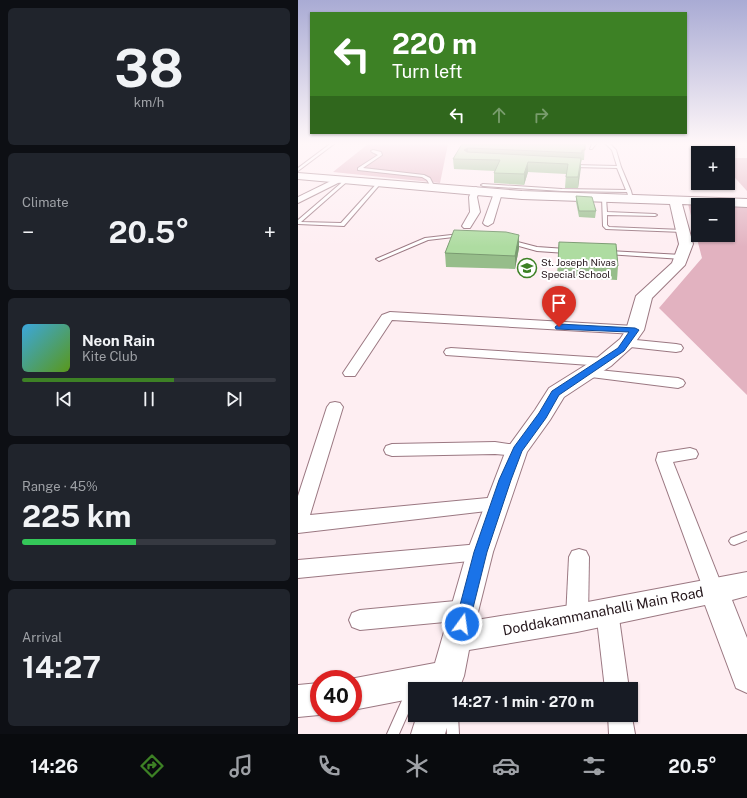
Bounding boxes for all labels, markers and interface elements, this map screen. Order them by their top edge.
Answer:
text: 220 m [392,27,477,60]
icon: left [326,28,378,80]
text: 38 [114,38,184,99]
text: Turn left [392,61,462,82]
text: km/h [134,95,164,110]
icon: left [446,104,468,126]
icon: ahead [488,104,510,126]
icon: right [530,104,552,126]
map controls [691,146,735,242]
button: + [691,146,735,190]
text: Climate [22,195,69,210]
button: − [691,198,735,242]
text: 20.5° [109,214,189,250]
text: − [22,219,34,245]
text: + [264,219,276,245]
place label: St. Joseph Nivas Special School [541,256,616,280]
school or university icon: St. Joseph Nivas Special School [516,257,538,279]
pin [542,286,576,327]
icon: arrive [548,292,570,314]
text: Neon Rain [82,332,155,349]
text: Kite Club [82,349,137,364]
icon: previous [53,388,75,410]
icon: pause [138,388,160,410]
icon: next [223,388,245,410]
text: Range · 45% [22,479,98,494]
text: 225 km [22,498,131,534]
street label: Doddakammanahalli Main Road [501,584,705,638]
position arrow [441,603,483,645]
text: Arrival [22,630,62,645]
text: 14:27 [22,649,101,685]
speed limit sign: 40 [310,670,362,722]
text: 14:27 · 1 min · 270 m [452,693,594,710]
icon: directions [138,752,166,780]
icon: music [227,752,255,780]
icon: phone [315,752,343,780]
icon: climate [403,752,431,780]
icon: car [492,752,520,780]
icon: filters [580,752,608,780]
text: 14:26 [30,756,78,777]
text: 20.5° [668,756,717,777]

